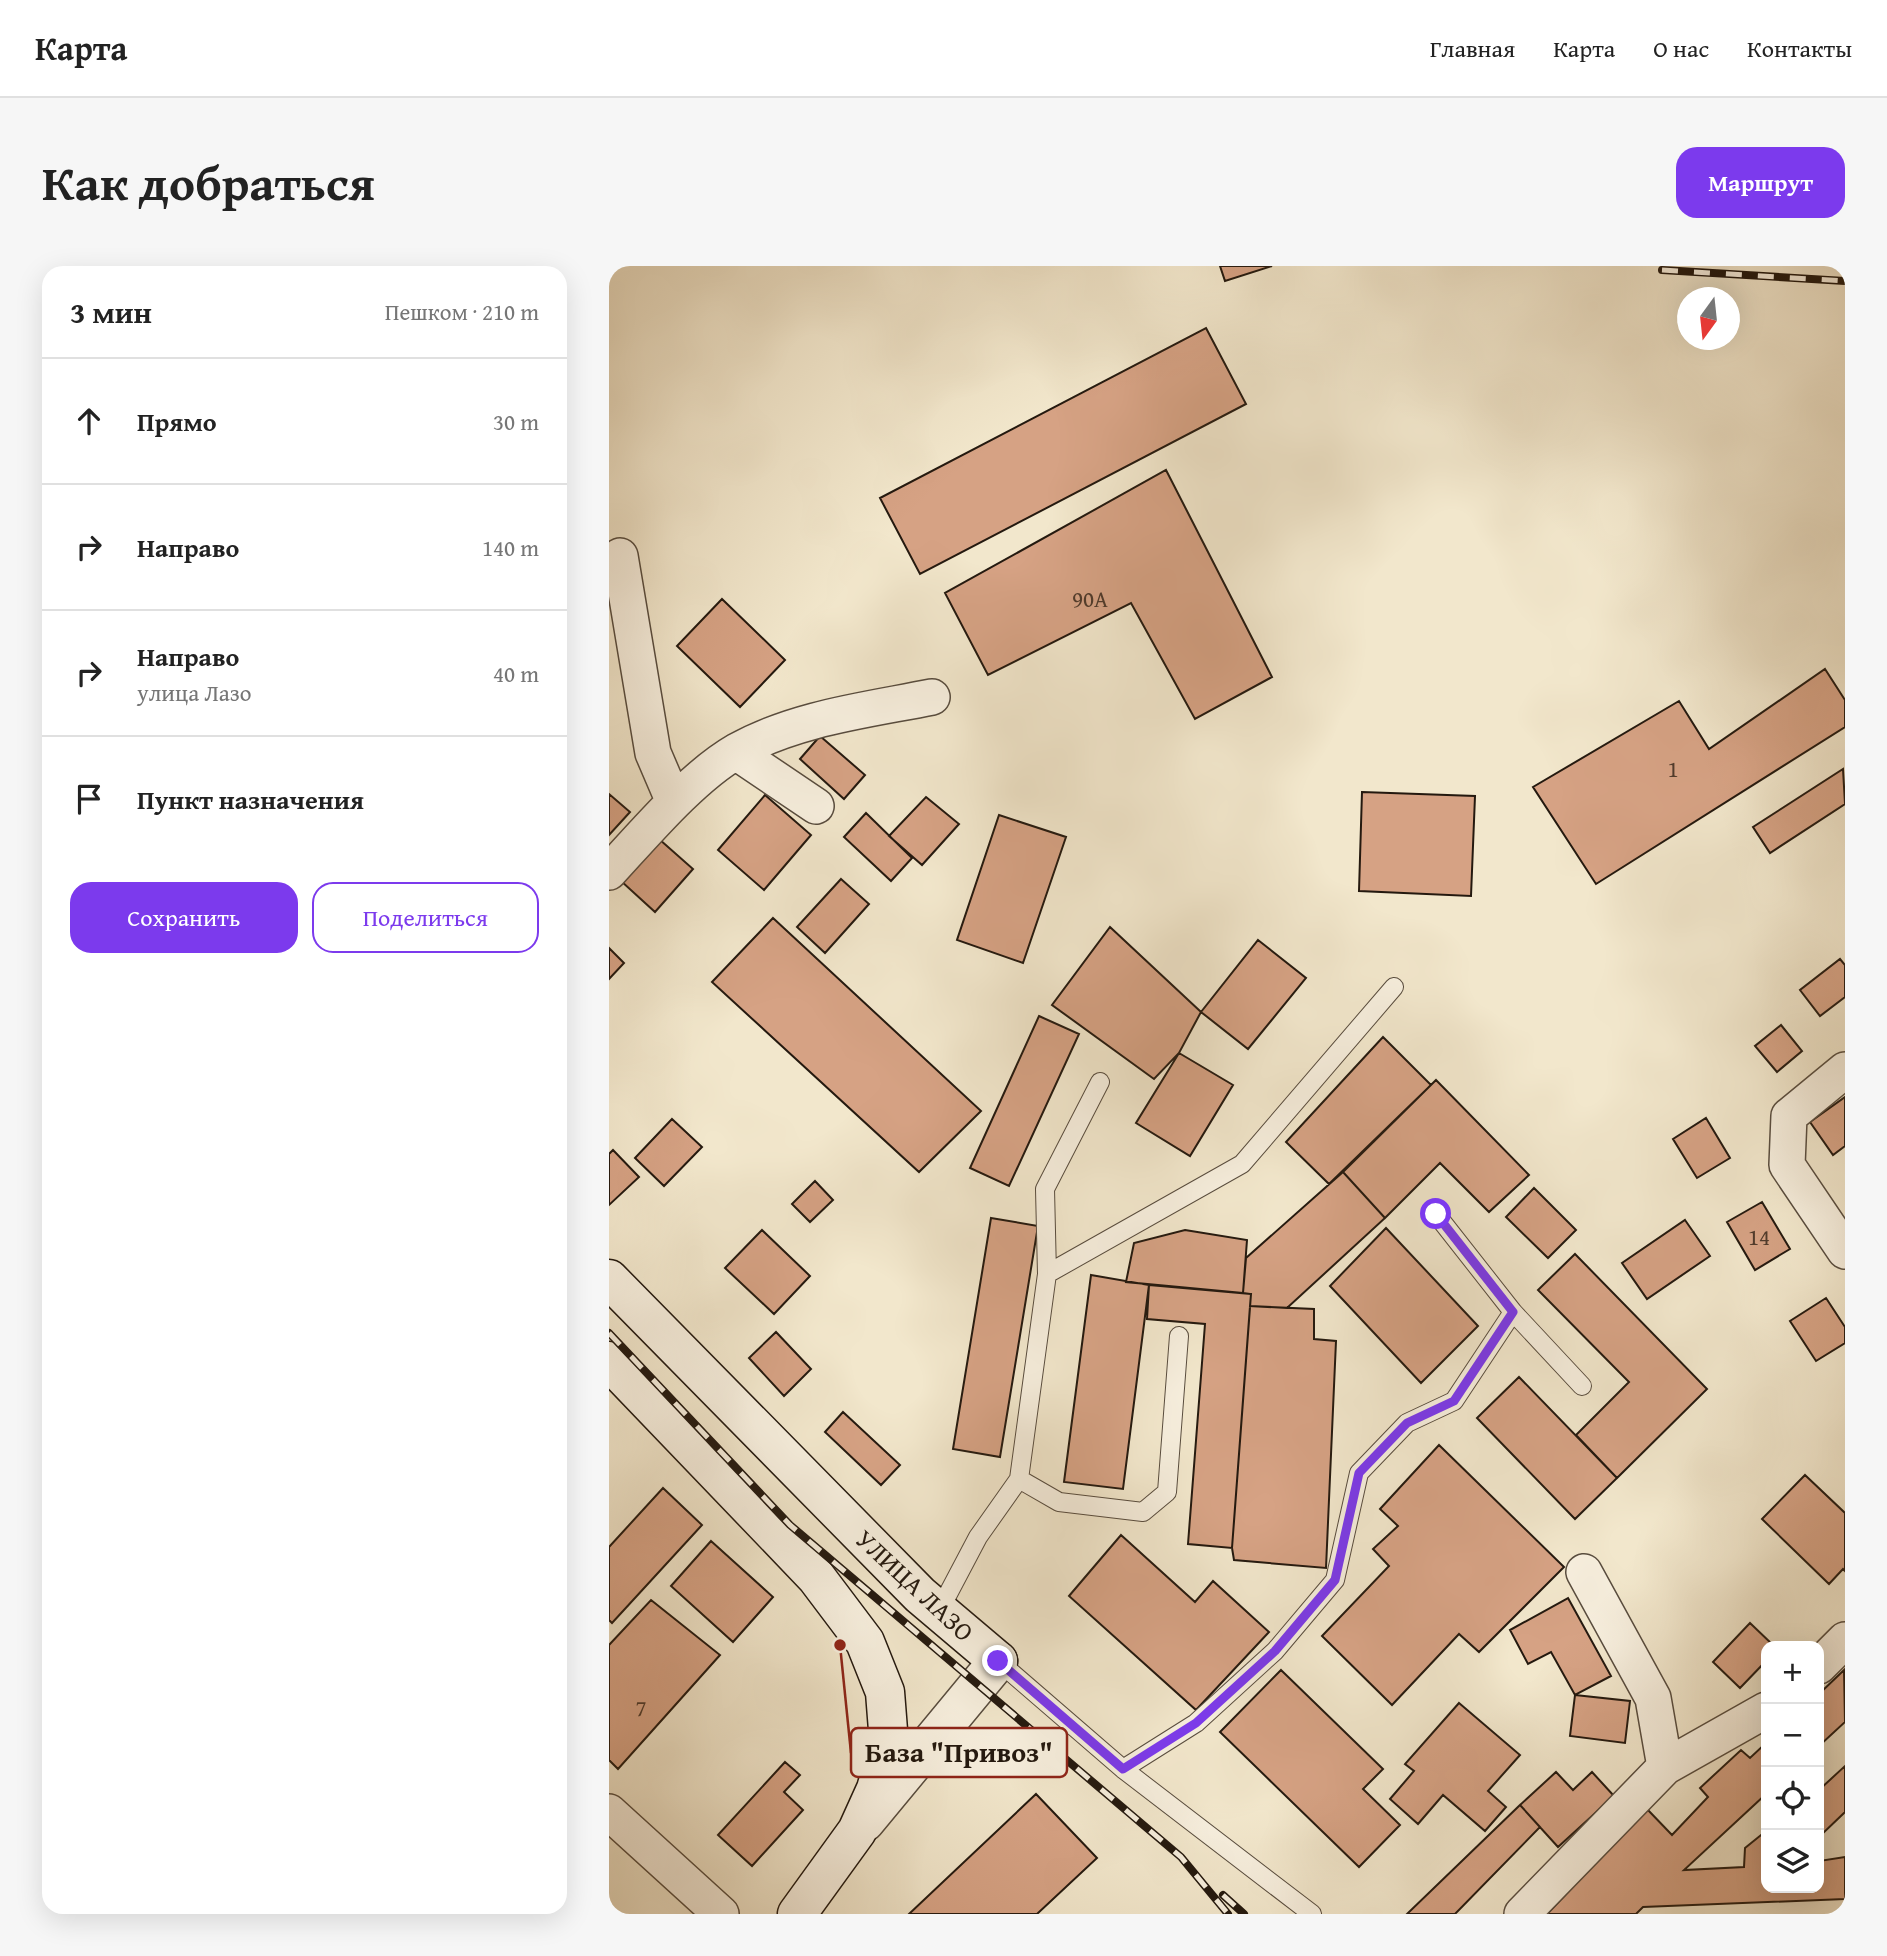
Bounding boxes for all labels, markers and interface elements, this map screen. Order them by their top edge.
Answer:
text: Карта [35,24,127,72]
text: Главная [1430,31,1515,66]
text: Карта [1553,31,1615,66]
text: О нас [1653,31,1709,66]
text: Контакты [1747,31,1852,66]
text: Как добраться [42,146,375,218]
button: Маршрут [1676,147,1845,218]
north arrow [1677,287,1740,350]
text: 3 мин [70,290,152,334]
text: Пешком · 210 m [385,295,539,328]
icon: ahead [70,402,108,440]
text: Прямо [137,402,217,441]
text: 30 m [493,405,539,438]
icon: right [70,528,108,566]
text: Направо [137,528,239,567]
text: 140 m [482,531,539,564]
house number: 90А [1072,582,1108,615]
text: Направо [137,637,239,676]
icon: right [70,654,108,692]
text: 40 m [493,657,539,690]
text: улица Лазо [137,676,251,709]
house number: 1 [1667,752,1679,785]
icon: arrive [70,780,108,818]
text: Пункт назначения [137,780,364,819]
button: Сохранить [70,882,298,953]
button: Поделиться [312,882,539,953]
route start [1420,1198,1451,1229]
house number: 14 [1748,1220,1770,1253]
street label: УЛИЦА ЛАЗО [847,1520,983,1650]
map controls [1761,1641,1824,1893]
button: + [1761,1641,1824,1704]
route end [982,1645,1013,1676]
house number: 7 [635,1691,647,1724]
button: − [1761,1704,1824,1767]
callout: База "Привоз" [851,1728,1067,1777]
text: База "Привоз" [865,1731,1053,1772]
button: locate [1761,1767,1824,1830]
button: layers [1761,1830,1824,1893]

